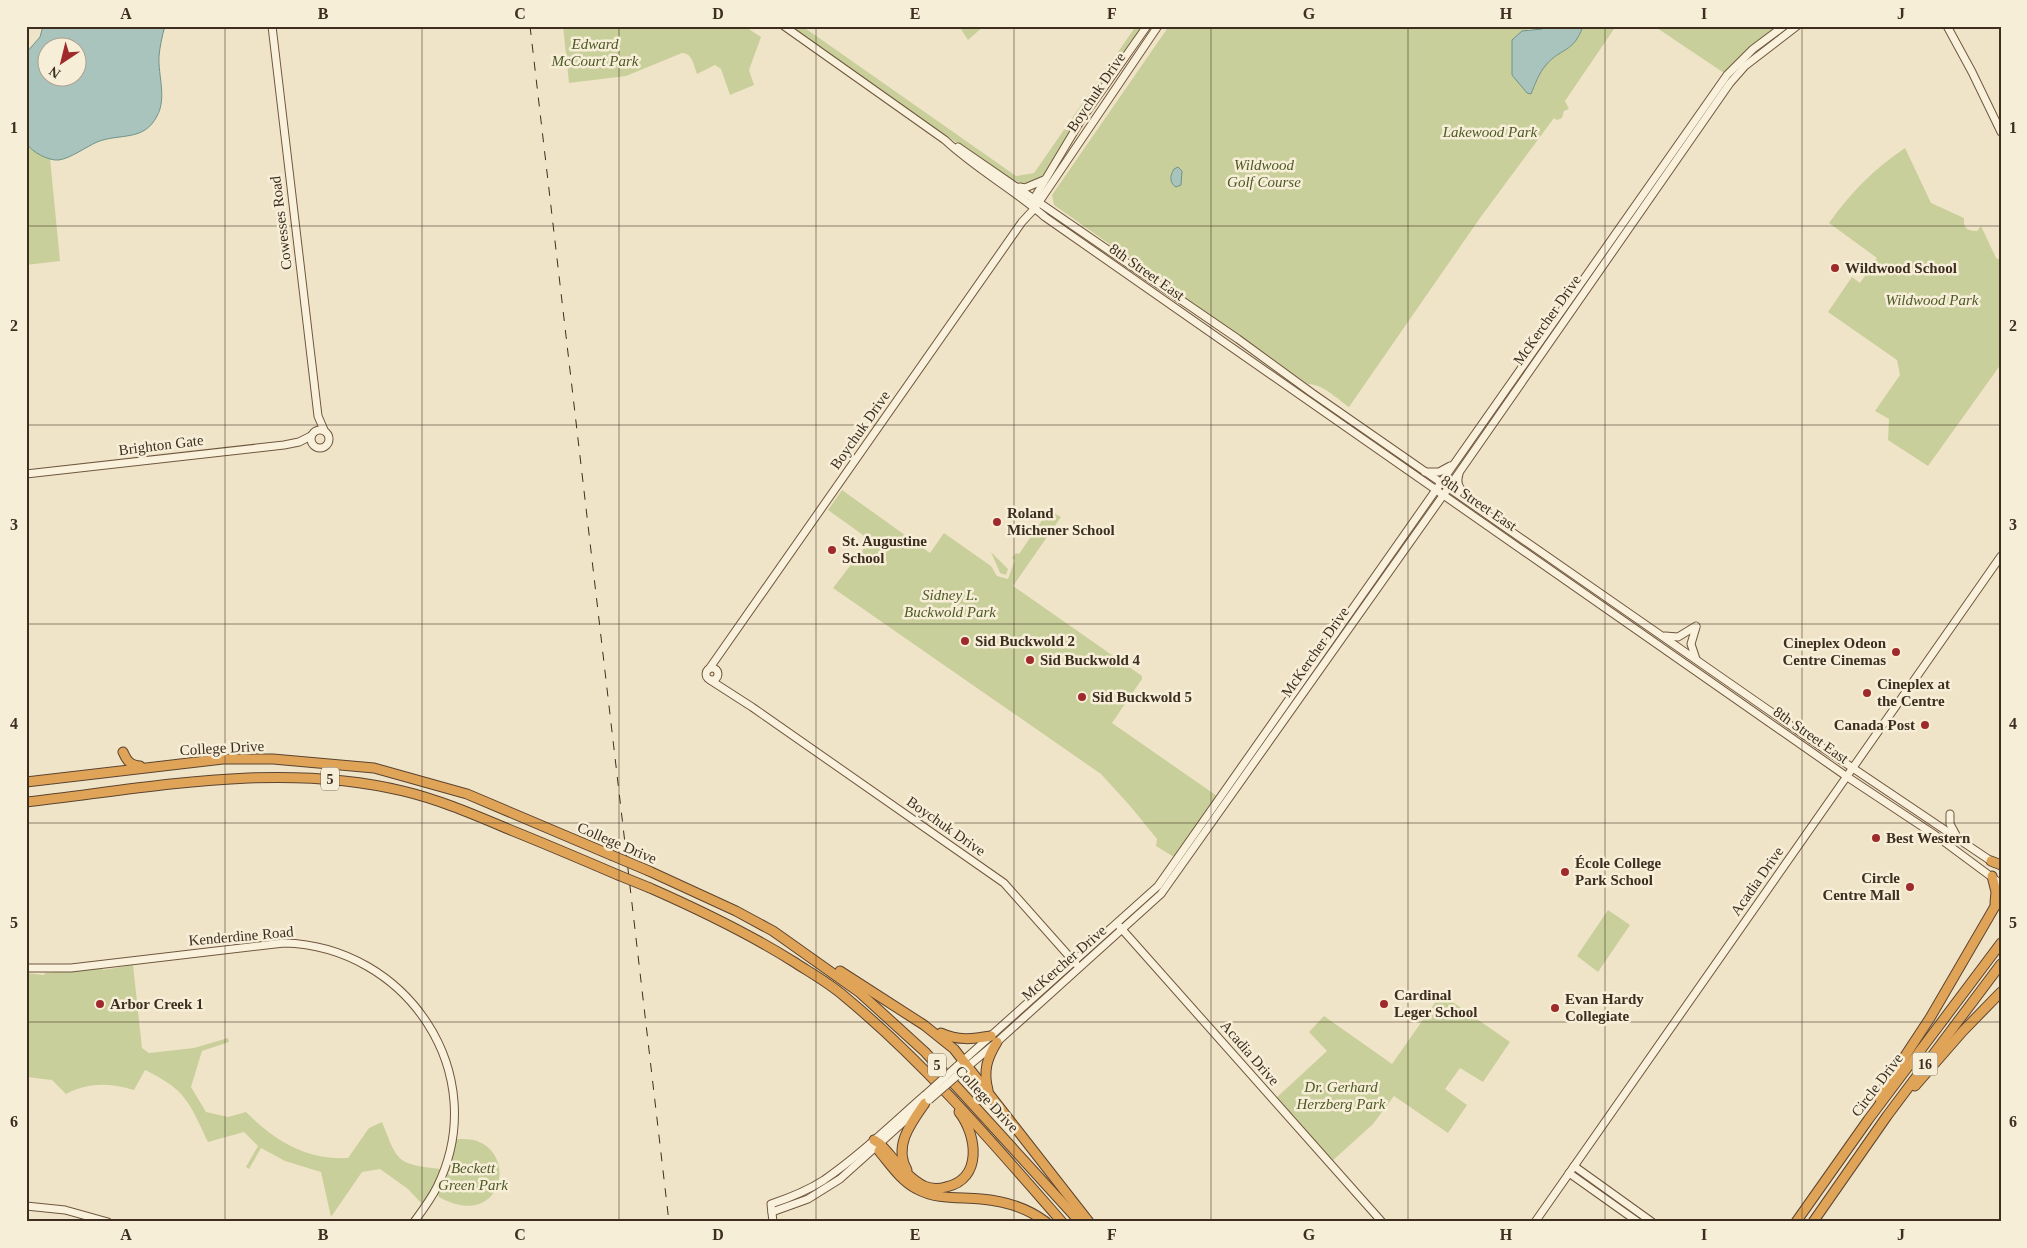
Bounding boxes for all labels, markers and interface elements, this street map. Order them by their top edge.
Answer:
text: A [120,5,132,22]
text: B [318,5,329,22]
text: C [514,5,526,22]
text: D [712,5,724,22]
text: E [910,5,920,22]
text: F [1107,5,1117,22]
text: G [1303,5,1316,22]
text: H [1500,5,1513,22]
text: I [1701,5,1707,22]
text: J [1897,5,1905,22]
park label: Edward McCourt Park [550,36,639,69]
north arrow [38,38,88,88]
street label: Boychuk Drive [1064,49,1129,135]
text: N [46,63,63,81]
text: 1 [10,119,18,136]
text: 1 [2009,119,2017,136]
park label: Lakewood Park [1442,124,1538,140]
park label: Wildwood Golf Course [1227,157,1301,190]
street label: Cowesses Road [267,175,295,271]
street label: 8th Street East [1107,240,1188,304]
place label: Wildwood School [1845,260,1957,276]
marker: Wildwood School [1829,262,1841,274]
street label: McKercher Drive [1510,272,1584,368]
park label: Wildwood Park [1886,292,1979,308]
text: 2 [10,317,18,334]
text: 2 [2009,317,2017,334]
street label: Boychuk Drive [827,387,893,472]
street label: Brighton Gate [118,432,205,458]
street label: 8th Street East [1438,472,1520,535]
place label: Roland Michener School [1007,505,1115,538]
text: 3 [10,516,18,533]
marker: Roland Michener School [991,516,1003,528]
text: 3 [2009,516,2017,533]
place label: St. Augustine School [842,533,927,566]
marker: St. Augustine School [826,544,838,556]
park label: Sidney L. Buckwold Park [904,587,996,620]
street label: McKercher Drive [1278,604,1352,700]
place label: Sid Buckwold 2 [975,633,1075,649]
marker: Sid Buckwold 2 [959,635,971,647]
place label: Cineplex Odeon Centre Cinemas [1783,635,1887,668]
marker: Cineplex Odeon Centre Cinemas [1890,646,1902,658]
place label: Sid Buckwold 4 [1040,652,1141,668]
marker: Sid Buckwold 4 [1024,654,1036,666]
place label: Cineplex at the Centre [1877,676,1950,709]
marker: Cineplex at the Centre [1861,687,1873,699]
place label: Sid Buckwold 5 [1092,689,1192,705]
marker: Sid Buckwold 5 [1076,691,1088,703]
street label: 8th Street East [1771,703,1852,767]
text: 4 [10,715,18,732]
text: 4 [2009,715,2017,732]
place label: Canada Post [1834,717,1915,733]
marker: Canada Post [1919,719,1931,731]
street label: College Drive [179,738,265,758]
road number: 5 [321,768,339,791]
street label: Boychuk Drive [904,793,989,859]
street label: College Drive [575,819,659,867]
place label: Best Western [1886,830,1971,846]
marker: Best Western [1870,832,1882,844]
street label: Acadia Drive [1727,843,1787,919]
place label: École College Park School [1575,855,1662,888]
marker: École College Park School [1559,866,1571,878]
place label: Circle Centre Mall [1822,870,1900,903]
marker: Circle Centre Mall [1904,881,1916,893]
text: 5 [10,914,18,931]
text: 5 [2009,914,2017,931]
street label: McKercher Drive [1019,922,1110,1004]
street label: Kenderdine Road [188,923,295,949]
place label: Cardinal Leger School [1394,987,1477,1020]
place label: Evan Hardy Collegiate [1565,991,1644,1024]
place label: Arbor Creek 1 [110,996,204,1012]
marker: Arbor Creek 1 [94,998,106,1010]
marker: Cardinal Leger School [1378,998,1390,1010]
marker: Evan Hardy Collegiate [1549,1002,1561,1014]
street label: Acadia Drive [1218,1017,1283,1089]
street label: Circle Drive [1848,1050,1906,1120]
road number: 16 [1912,1052,1938,1076]
road number: 5 [928,1054,946,1076]
street label: College Drive [952,1063,1022,1136]
park label: Dr. Gerhard Herzberg Park [1295,1079,1386,1112]
text: 6 [10,1113,18,1130]
text: 6 [2009,1113,2017,1130]
park label: Beckett Green Park [438,1160,508,1193]
text: A [120,1226,132,1243]
text: B [318,1226,329,1243]
text: C [514,1226,526,1243]
text: D [712,1226,724,1243]
text: E [910,1226,920,1243]
text: F [1107,1226,1117,1243]
text: G [1303,1226,1316,1243]
text: H [1500,1226,1513,1243]
text: I [1701,1226,1707,1243]
text: J [1897,1226,1905,1243]

